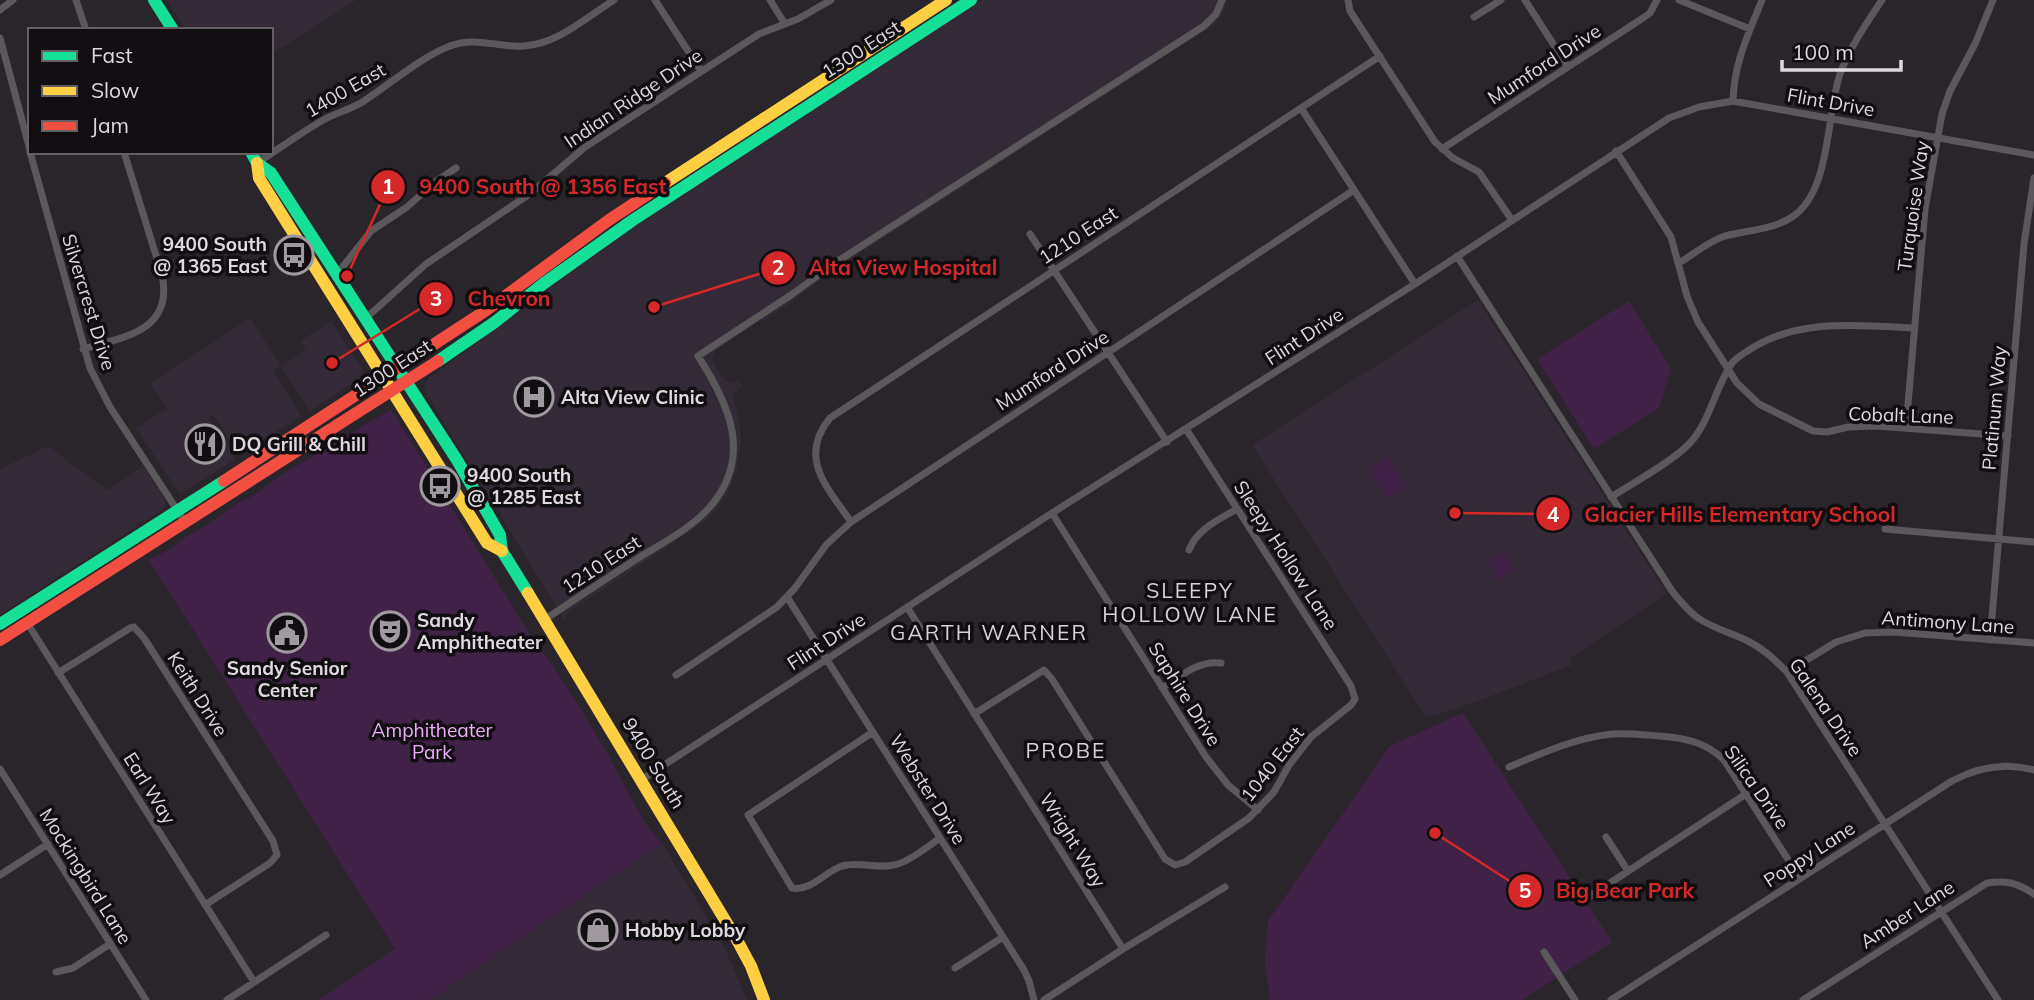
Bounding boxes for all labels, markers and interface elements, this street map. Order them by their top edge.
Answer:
street label: 1300 East [817,15,905,83]
street label: Mumford Drive [1483,19,1605,109]
legend [28,28,273,154]
scale bar [1782,28,1901,72]
text: 100 m [1792,39,1854,65]
text: Fast [91,42,133,68]
street label: Indian Ridge Drive [559,43,707,153]
street label: 1400 East [300,57,390,123]
text: Slow [91,77,139,103]
street label: Flint Drive [1785,83,1877,121]
text: Jam [91,112,129,138]
street label: Turquoise Way [1892,139,1934,273]
callout: 9400 South @ 1356 East [370,166,680,208]
text: 1 [382,173,394,199]
text: 9400 South @ 1356 East [420,173,667,199]
street label: 1210 East [1034,201,1122,269]
street label: Silvercrest Drive [57,231,121,373]
place label: 9400 South @ 1365 East [153,232,267,278]
bus stop icon: 9400 South @ 1365 East [273,234,315,276]
callout: Alta View Hospital [760,247,1012,289]
text: 2 [772,254,784,280]
text: Alta View Hospital [809,254,997,280]
callout: Chevron [419,278,565,320]
text: 3 [430,285,442,311]
text: Chevron [468,285,551,311]
street label: Flint Drive [1260,302,1348,370]
street label: Mumford Drive [991,325,1113,415]
street label: 1300 East [348,334,436,402]
street label: Platinum Way [1977,345,2011,471]
hospital icon: Alta View Clinic [513,376,555,418]
place label: Alta View Clinic [561,385,705,409]
street label: Cobalt Lane [1848,401,1954,429]
restaurant icon: DQ Grill & Chill [184,423,226,465]
place label: DQ Grill & Chill [232,432,366,456]
place label: 9400 South @ 1285 East [467,463,581,509]
bus stop icon: 9400 South @ 1285 East [419,465,461,507]
street label: Sleepy Hollow Lane [1229,476,1343,634]
callout: Glacier Hills Elementary School [1535,493,1909,535]
text: 4 [1547,501,1560,527]
text: Glacier Hills Elementary School [1584,501,1896,527]
street label: 1210 East [557,530,645,598]
district label: SLEEPY HOLLOW LANE [1102,577,1278,627]
street label: Antimony Lane [1881,605,2015,639]
street label: Flint Drive [782,607,870,675]
place label: Sandy Amphitheater [417,608,543,654]
theatre icon: Sandy Amphitheater [369,610,411,652]
public building icon: Sandy Senior Center [266,612,308,654]
district label: GARTH WARNER [890,619,1088,645]
street label: Saphire Drive [1143,637,1227,751]
street label: Keith Drive [163,647,233,741]
street label: Galena Drive [1784,653,1868,761]
place label: Sandy Senior Center [227,656,348,702]
street label: 9400 South [617,713,691,813]
park label: Amphitheater Park [371,718,493,764]
street label: 1040 East [1235,721,1309,806]
street label: Webster Drive [885,729,971,849]
district label: PROBE [1026,737,1106,763]
street label: Silica Drive [1719,740,1795,834]
street label: Earl Way [119,748,181,828]
street label: Wright Way [1034,788,1112,892]
street label: Mockingbird Lane [35,804,137,948]
street label: Poppy Lane [1759,816,1859,892]
callout: Big Bear Park [1507,870,1708,912]
street label: Amber Lane [1855,875,1959,953]
text: 5 [1519,877,1531,903]
text: Big Bear Park [1556,877,1694,903]
shop icon: Hobby Lobby [577,909,619,951]
place label: Hobby Lobby [625,918,746,942]

